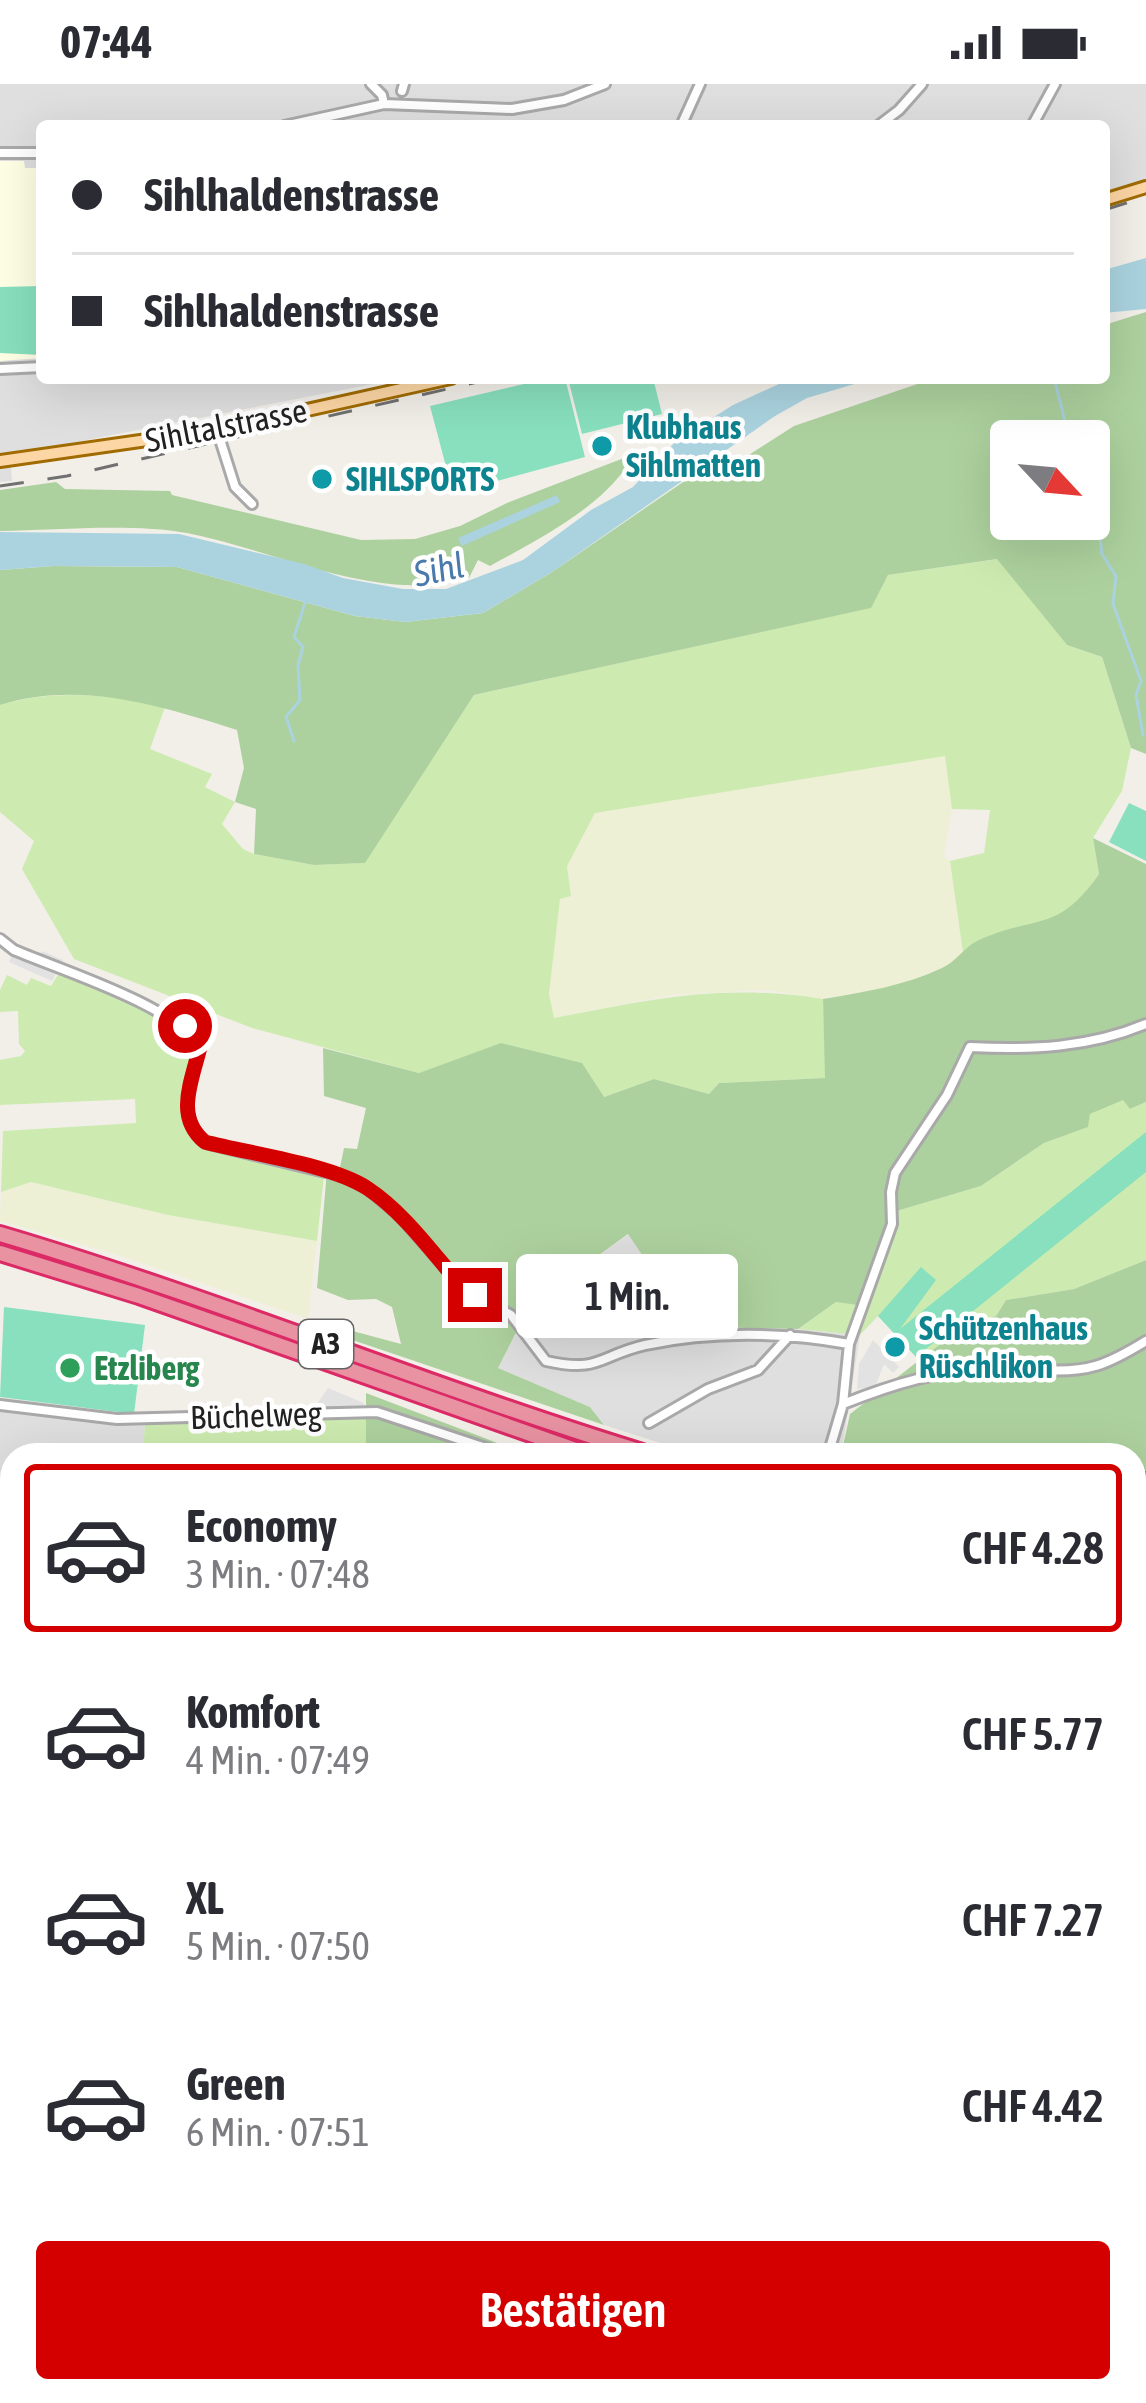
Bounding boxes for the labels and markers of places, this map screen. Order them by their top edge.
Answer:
place label: Klubhaus Sihlmatten [626,408,761,484]
marker: Klubhaus Sihlmatten [589,433,615,459]
place label: SIHLSPORTS [346,460,495,498]
marker: SIHLSPORTS [309,466,335,492]
place label: Schützenhaus Rüschlikon [919,1309,1088,1385]
marker: Schützenhaus Rüschlikon [882,1334,908,1360]
place label: Etzliberg [94,1349,200,1387]
marker: Etzliberg [57,1355,83,1381]

